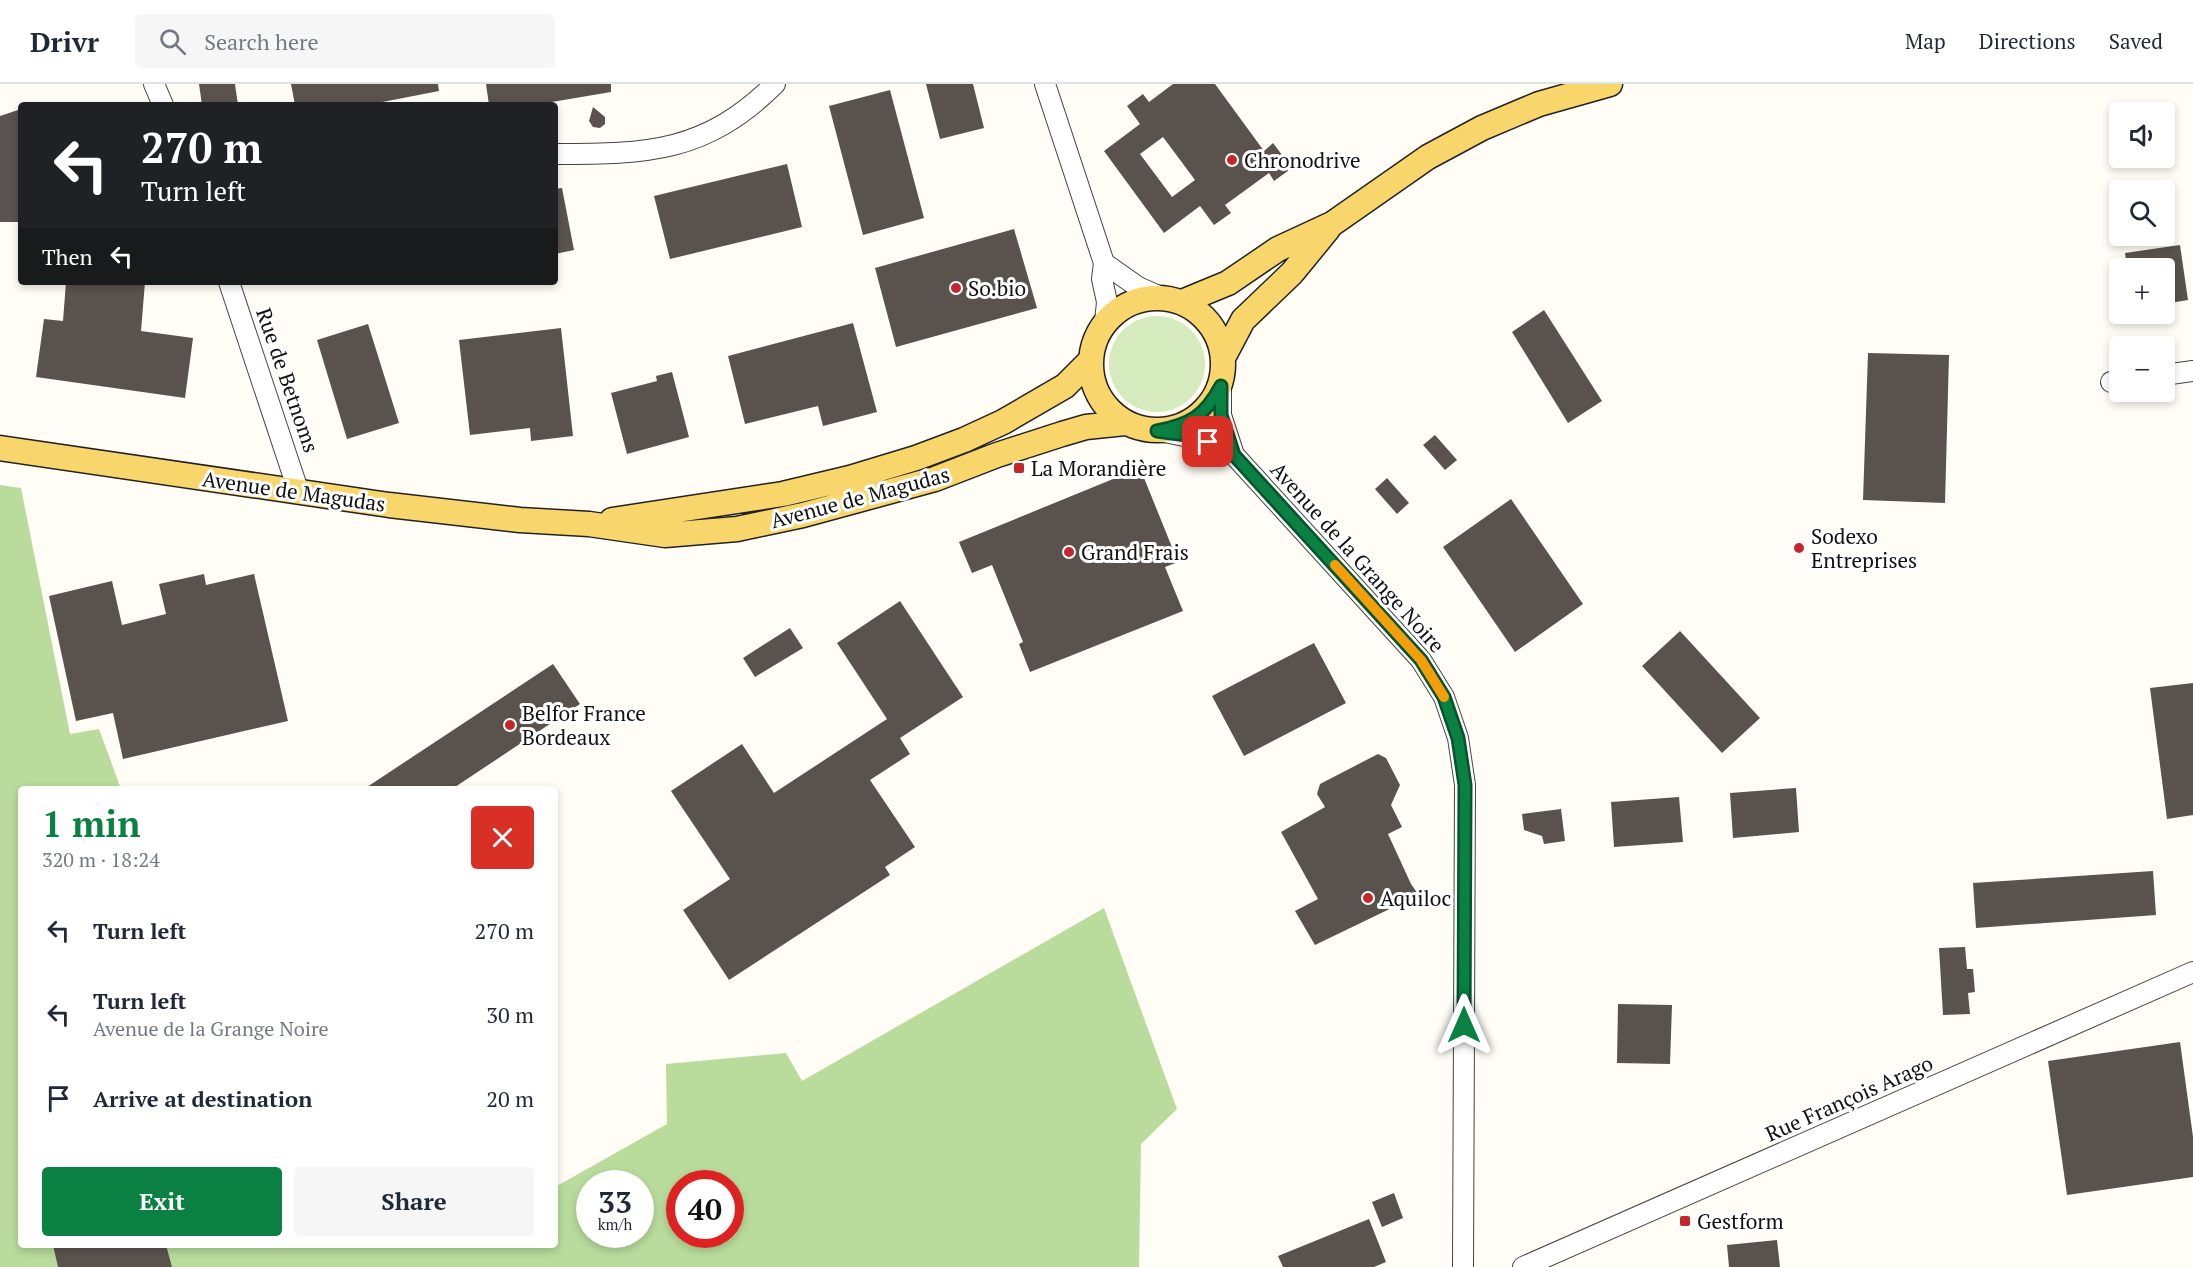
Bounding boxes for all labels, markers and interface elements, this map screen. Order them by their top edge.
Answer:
search box [135,14,555,68]
text: Drivr [30,23,99,60]
icon: search [156,25,189,58]
text: Search here [204,27,319,56]
text: Map [1905,27,1946,55]
text: Directions [1979,27,2076,55]
text: Saved [2109,27,2163,55]
map controls [2109,102,2175,402]
button: sound [2109,102,2175,168]
text: 270 m [141,119,262,175]
icon: left [42,126,120,204]
place label: Chronodrive [1244,146,1361,174]
marker: Chronodrive [1225,153,1239,167]
text: Turn left [141,173,246,209]
button: search [2109,180,2175,246]
icon: left [105,240,138,273]
text: Then [42,242,93,271]
button: + [2109,258,2175,324]
place label: So.bio [968,274,1026,302]
marker: So.bio [949,281,963,295]
street label: Rue de Betnoms [250,304,326,456]
button: − [2109,336,2175,402]
pin [1182,416,1233,467]
icon: arrive [1191,425,1224,458]
place label: La Morandière [1031,454,1166,482]
street label: Avenue de la Grange Noire [1265,456,1451,658]
street label: Avenue de Magudas [767,460,953,534]
marker: La Morandière [1012,461,1026,475]
street label: Avenue de Magudas [201,464,387,518]
place label: Sodexo Entreprises [1811,522,1917,574]
place label: Grand Frais [1081,538,1189,566]
marker: Sodexo Entreprises [1792,541,1806,555]
marker: Grand Frais [1062,545,1076,559]
place label: Belfor France Bordeaux [522,699,646,751]
marker: Belfor France Bordeaux [503,718,517,732]
text: 1 min [42,800,140,847]
button: close [471,806,534,869]
text: 320 m · 18:24 [42,846,160,873]
place label: Aquiloc [1380,884,1451,912]
marker: Aquiloc [1361,891,1375,905]
icon: left [42,914,75,947]
text: Turn left [93,916,186,945]
text: 270 m [474,916,534,945]
text: Turn left [93,986,186,1015]
position arrow [1432,993,1496,1057]
icon: left [42,998,75,1031]
text: 30 m [486,1000,534,1029]
text: Avenue de la Grange Noire [93,1015,329,1042]
street label: Rue François Arago [1761,1049,1937,1147]
icon: arrive [42,1082,75,1115]
text: Arrive at destination [93,1084,312,1113]
text: 20 m [486,1084,534,1113]
button: Exit [42,1167,282,1236]
button: Share [294,1167,534,1236]
speed limit sign: 40 [666,1170,744,1248]
text: 33 [598,1182,632,1222]
place label: Gestform [1697,1207,1784,1235]
text: km/h [598,1214,632,1234]
marker: Gestform [1678,1214,1692,1228]

